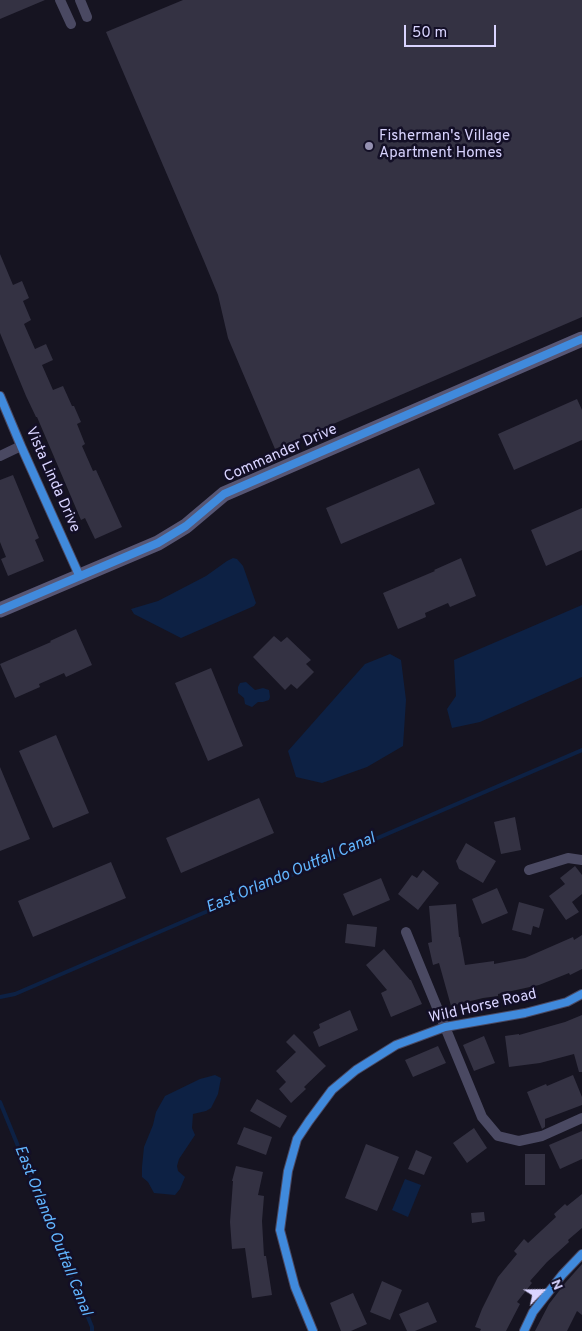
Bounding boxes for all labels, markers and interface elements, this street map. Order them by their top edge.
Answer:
scale bar [407,15,500,47]
text: 50 m [412,24,447,43]
place label: Fisherman's Village Apartment Homes [379,128,510,163]
marker: Fisherman's Village Apartment Homes [363,140,375,152]
street label: Commander Drive [222,421,340,487]
street label: Vista Linda Drive [21,424,83,536]
water label: East Orlando Outfall Canal [203,830,379,918]
street label: Wild Horse Road [427,986,539,1028]
water label: East Orlando Outfall Canal [9,1143,95,1319]
north arrow [517,1266,567,1316]
text: N [546,1277,566,1293]

